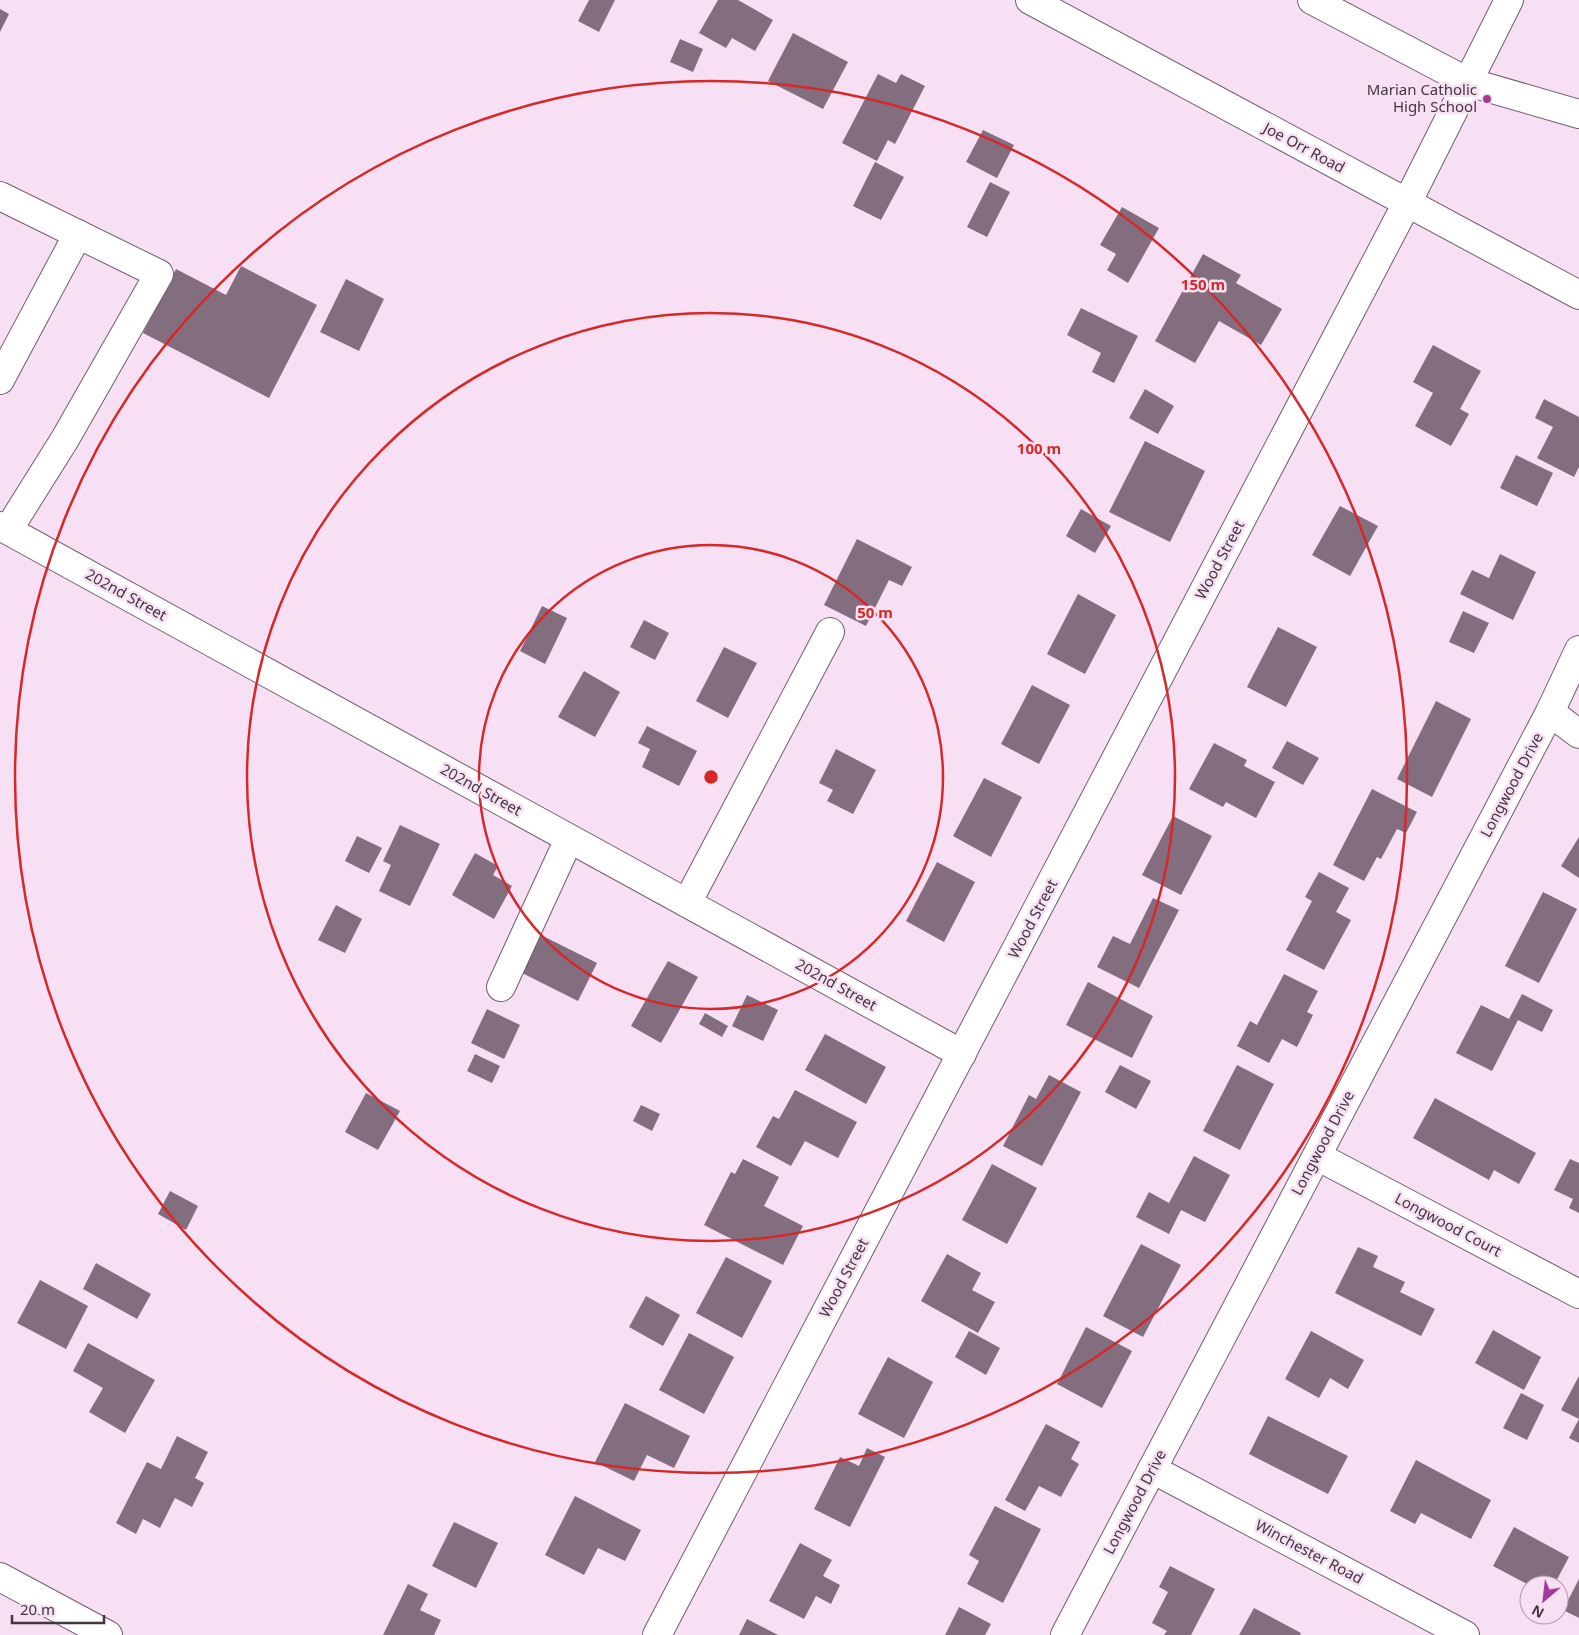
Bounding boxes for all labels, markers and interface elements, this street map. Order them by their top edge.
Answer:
place label: Marian Catholic High School [1367,79,1477,116]
marker: Marian Catholic High School [1481,93,1493,105]
street label: Joe Orr Road [1258,116,1349,177]
text: 150 m [1181,274,1225,294]
text: 100 m [1017,438,1061,458]
street label: Wood Street [1190,516,1249,603]
street label: 202nd Street [82,564,171,625]
text: 50 m [857,602,893,622]
street label: Longwood Drive [1475,729,1547,840]
street label: 202nd Street [437,759,526,820]
centre of rings [702,768,720,786]
street label: Wood Street [1003,875,1062,962]
street label: 202nd Street [792,954,881,1015]
street label: Longwood Drive [1286,1087,1358,1198]
street label: Longwood Court [1392,1188,1506,1261]
street label: Wood Street [814,1234,873,1321]
street label: Longwood Drive [1098,1446,1170,1557]
street label: Winchester Road [1252,1514,1367,1588]
north arrow [1519,1575,1569,1625]
scale bar [12,1592,105,1624]
text: 20 m [20,1599,55,1619]
text: N [1528,1601,1547,1623]

